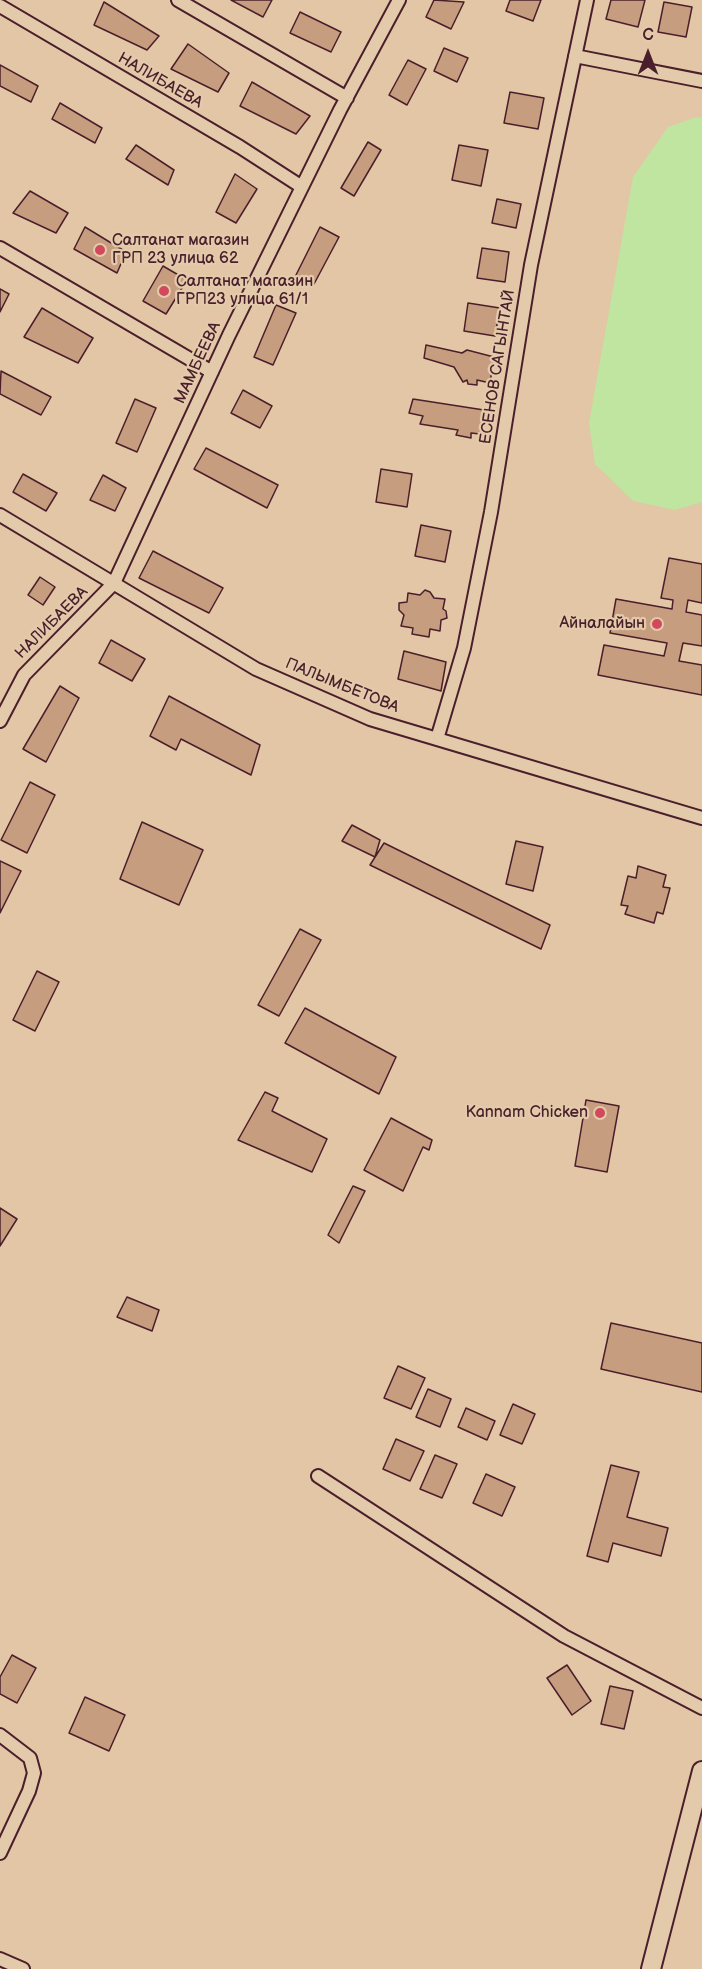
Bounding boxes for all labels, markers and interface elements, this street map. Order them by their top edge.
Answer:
north arrow [618,24,678,84]
text: С [642,26,654,45]
street label: НАЛИБАЕВА [114,49,206,113]
place label: Салтанат магазин ГРП 23 улица 62 [112,231,249,269]
marker: Салтанат магазин ГРП 23 улица 62 [93,243,107,257]
place label: Салтанат магазин ГРП23 улица 61/1 [176,272,313,310]
marker: Салтанат магазин ГРП23 улица 61/1 [157,284,171,298]
street label: ЕСЕНОВ САГЫНТАЙ [476,288,520,446]
street label: МАМБЕЕВА [171,319,225,407]
street label: НАЛИБАЕВА [12,583,92,663]
place label: Айналайын [559,614,645,634]
marker: Айналайын [650,617,664,631]
street label: ПАЛЫМБЕТОВА [282,654,402,718]
place label: Kannam Chicken [466,1103,588,1123]
marker: Kannam Chicken [593,1106,607,1120]

